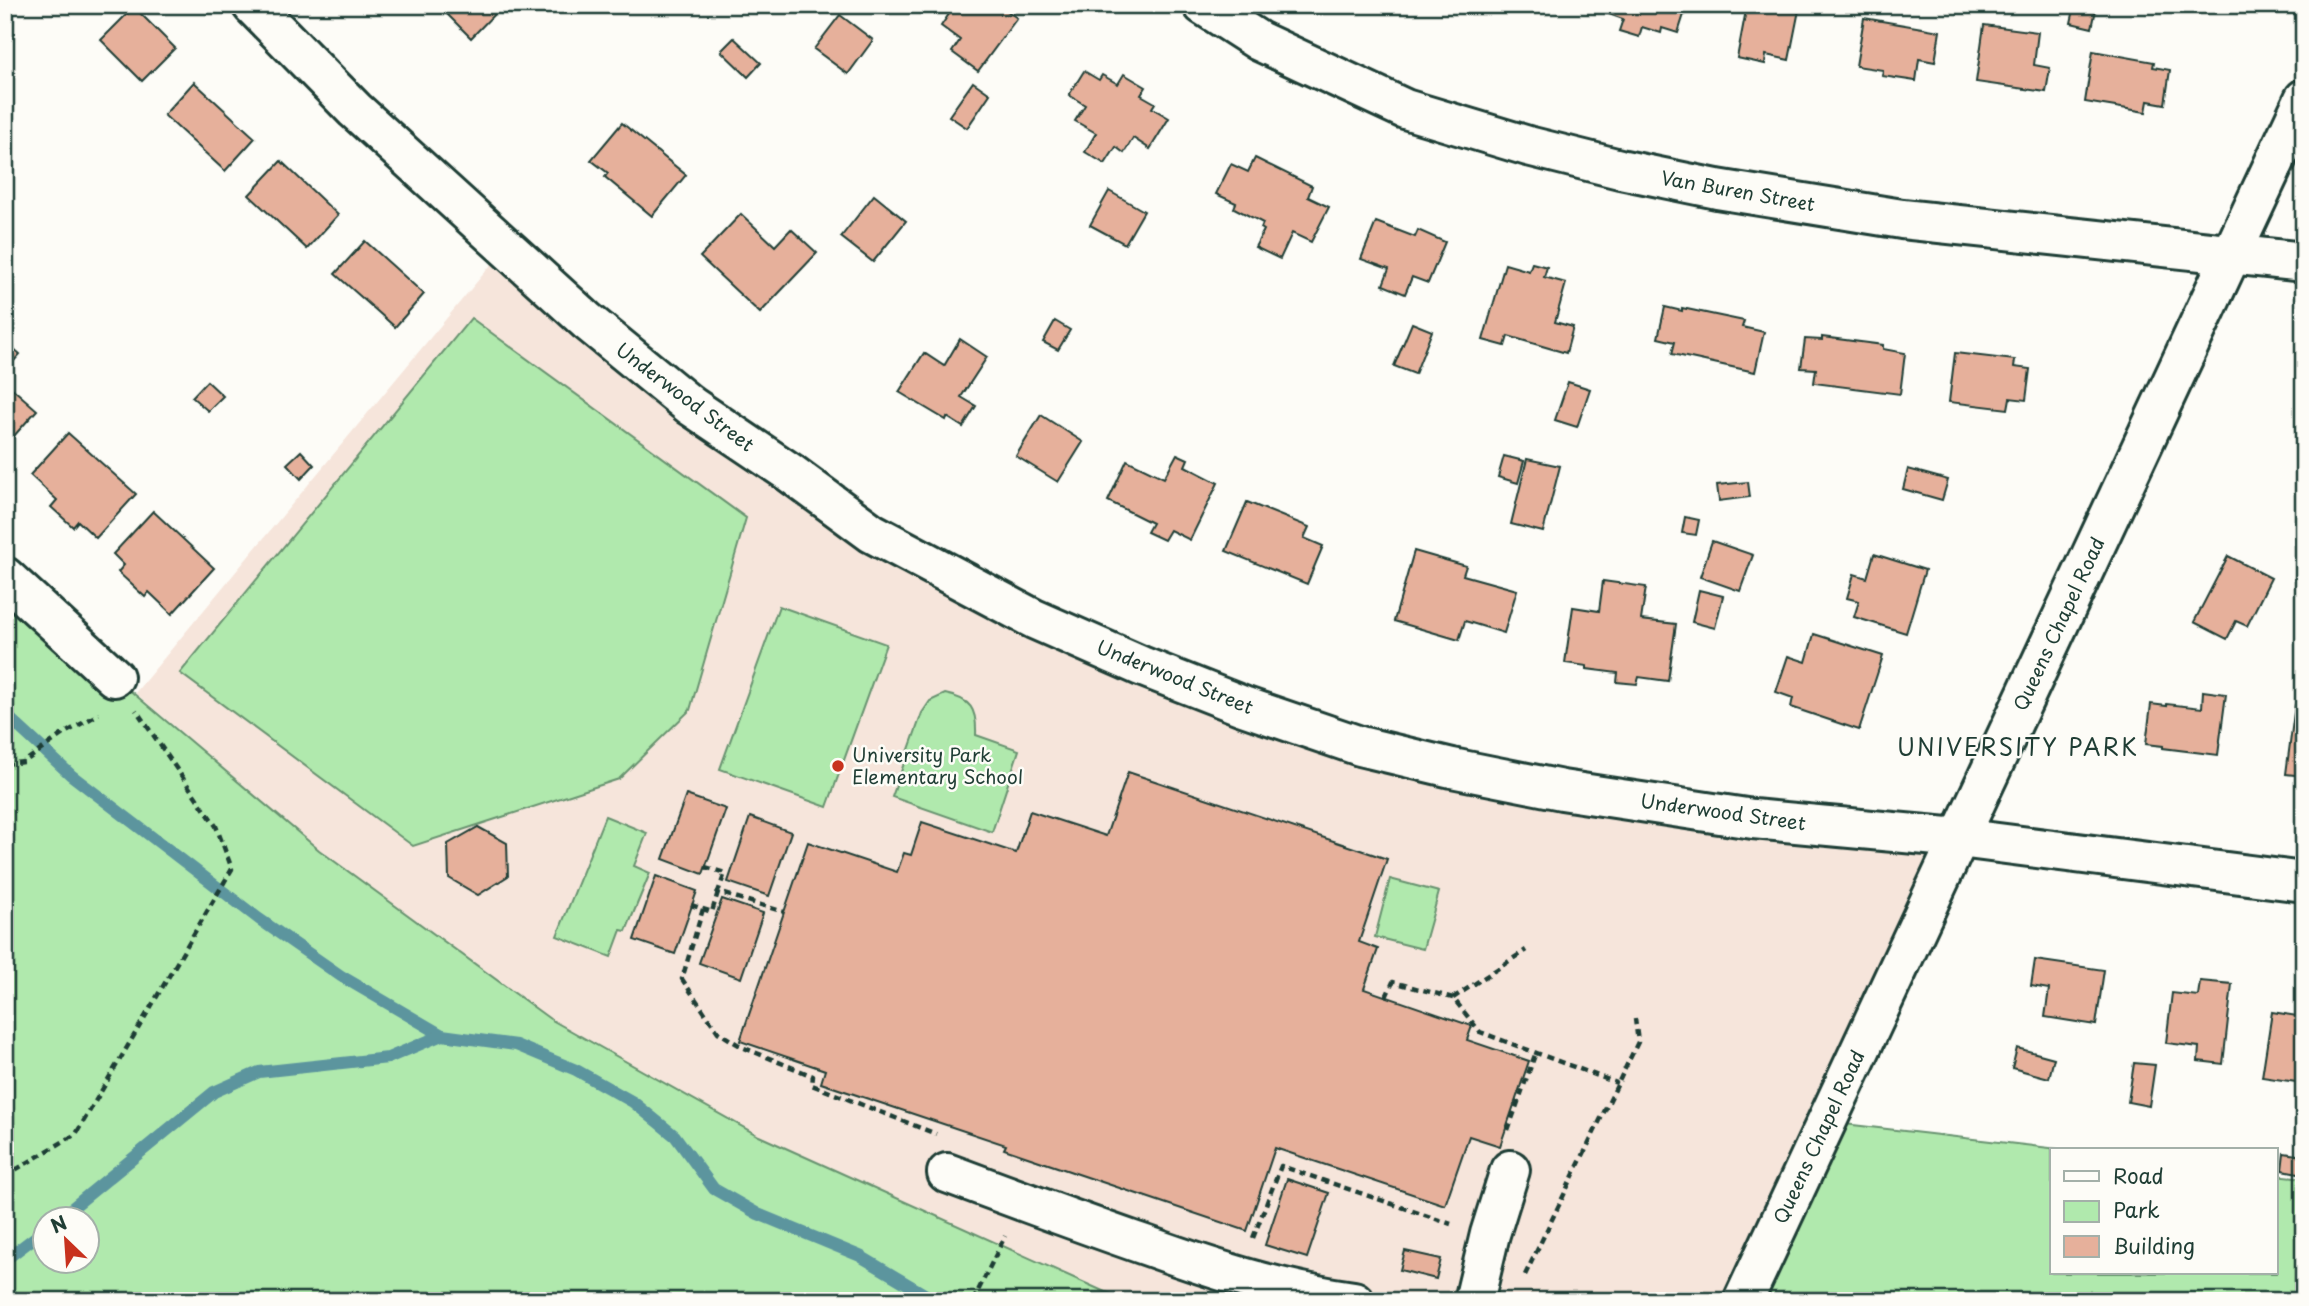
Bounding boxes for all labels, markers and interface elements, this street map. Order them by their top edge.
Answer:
street label: Van Buren Street [1659,163,1818,217]
street label: Underwood Street [611,335,761,458]
street label: Queens Chapel Road [2006,532,2111,715]
street label: Underwood Street [1093,632,1258,720]
district label: UNIVERSITY PARK [1897,729,2139,764]
place label: University Park Elementary School [852,740,1023,790]
marker: University Park Elementary School [830,758,846,774]
street label: Underwood Street [1639,786,1808,837]
street label: Queens Chapel Road [1766,1045,1871,1228]
legend [2050,1148,2278,1274]
text: Road [2113,1159,2164,1191]
text: Park [2113,1193,2160,1225]
north arrow [32,1204,102,1274]
text: N [46,1208,71,1240]
text: Building [2113,1229,2195,1261]

